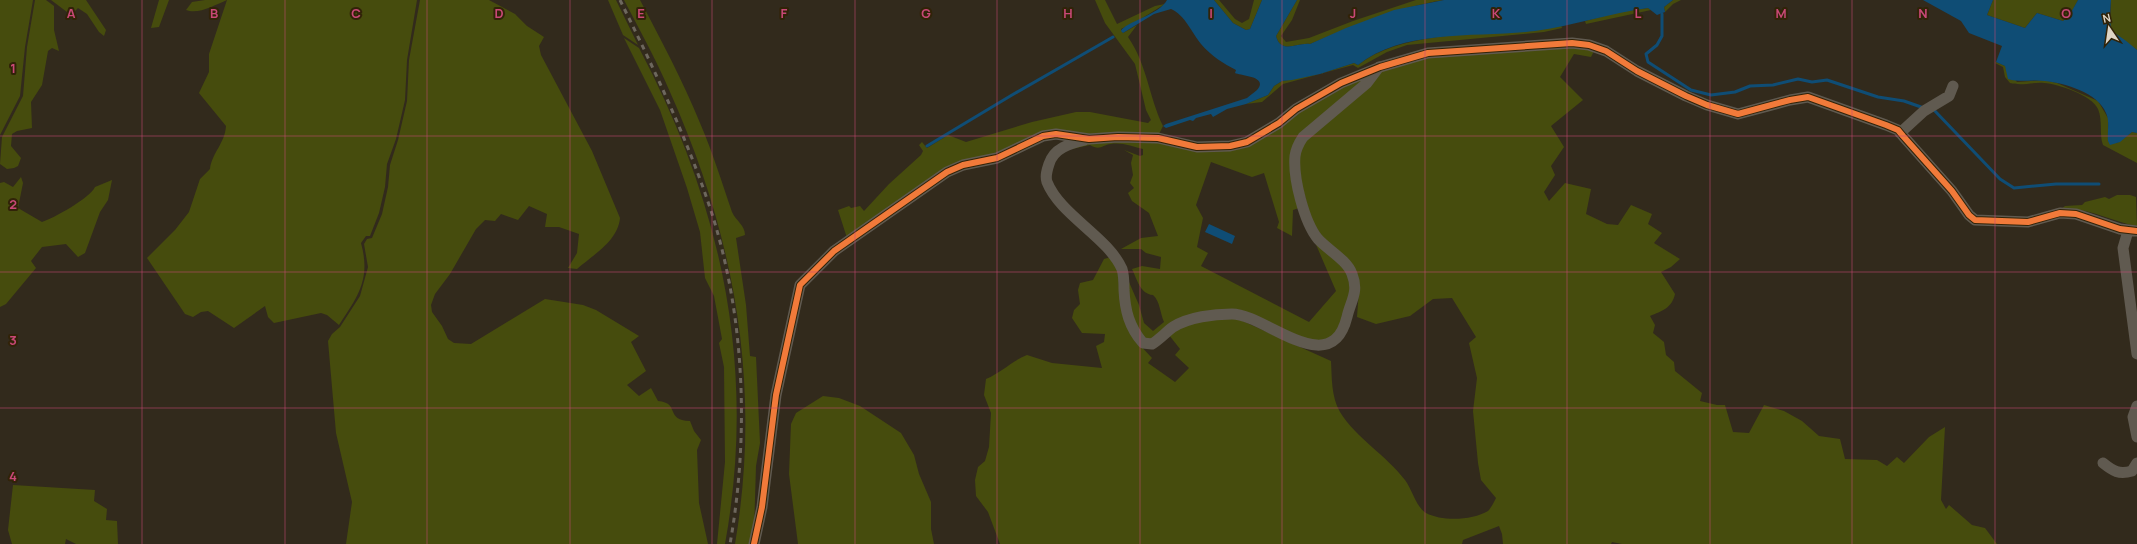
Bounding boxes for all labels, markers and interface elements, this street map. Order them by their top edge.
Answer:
text: A [67,4,76,22]
text: B [210,4,218,22]
text: C [351,4,361,22]
text: D [494,4,504,22]
text: E [637,4,645,22]
text: F [781,4,788,22]
text: G [921,4,931,22]
text: H [1063,4,1073,22]
text: I [1209,4,1213,22]
text: J [1350,4,1356,22]
text: K [1492,4,1501,22]
text: L [1635,4,1642,22]
text: M [1775,4,1787,22]
text: N [1918,4,1928,22]
text: O [2061,4,2071,22]
north arrow [2089,8,2129,48]
text: N [2101,10,2112,26]
text: 1 [10,59,16,77]
text: 2 [9,195,17,213]
text: 3 [9,331,17,349]
text: 4 [9,467,17,485]

